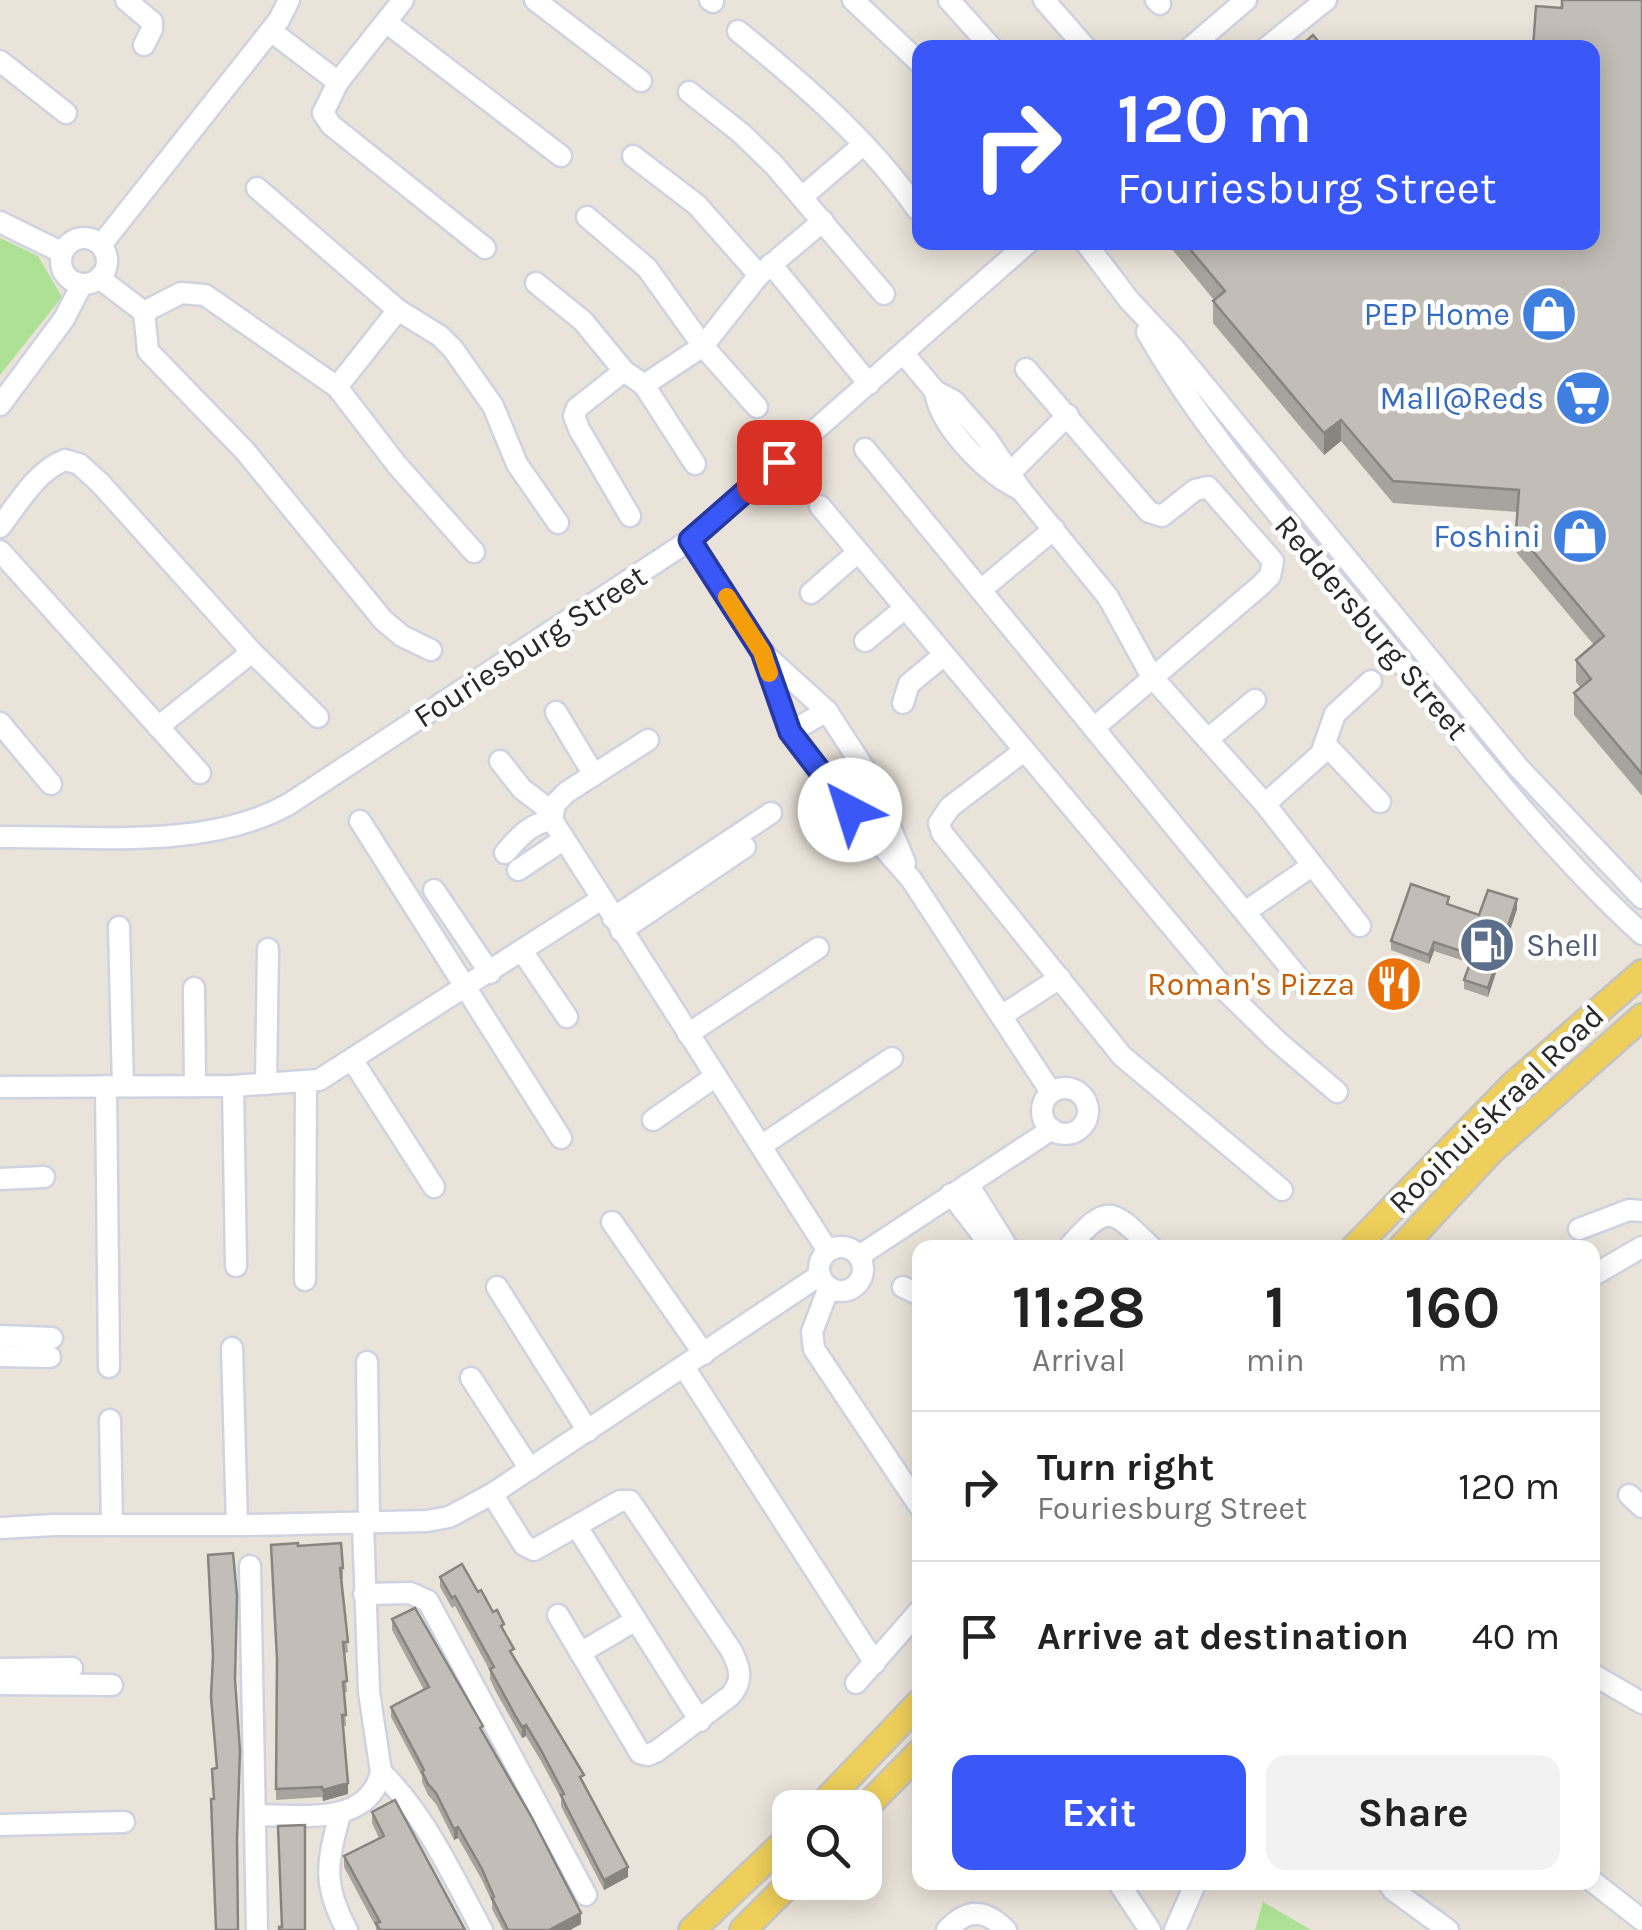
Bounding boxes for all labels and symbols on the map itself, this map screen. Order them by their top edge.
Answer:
shop icon: PEP Home [1519,284,1579,344]
place label: PEP Home [1364,296,1510,333]
supermarket icon: Mall@Reds [1553,368,1613,428]
place label: Mall@Reds [1380,380,1544,417]
pin [737,420,822,505]
shop icon: Foshini [1550,506,1610,566]
street label: Reddersburg Street [1267,508,1476,747]
place label: Foshini [1433,518,1541,555]
street label: Fouriesburg Street [407,557,654,735]
position arrow [798,758,902,862]
fuel station icon: Shell [1457,915,1517,975]
place label: Shell [1526,927,1599,964]
restaurant icon: Roman's Pizza [1364,954,1424,1014]
place label: Roman's Pizza [1147,966,1355,1003]
street label: Rooihuiskraal Road [1381,997,1611,1221]

